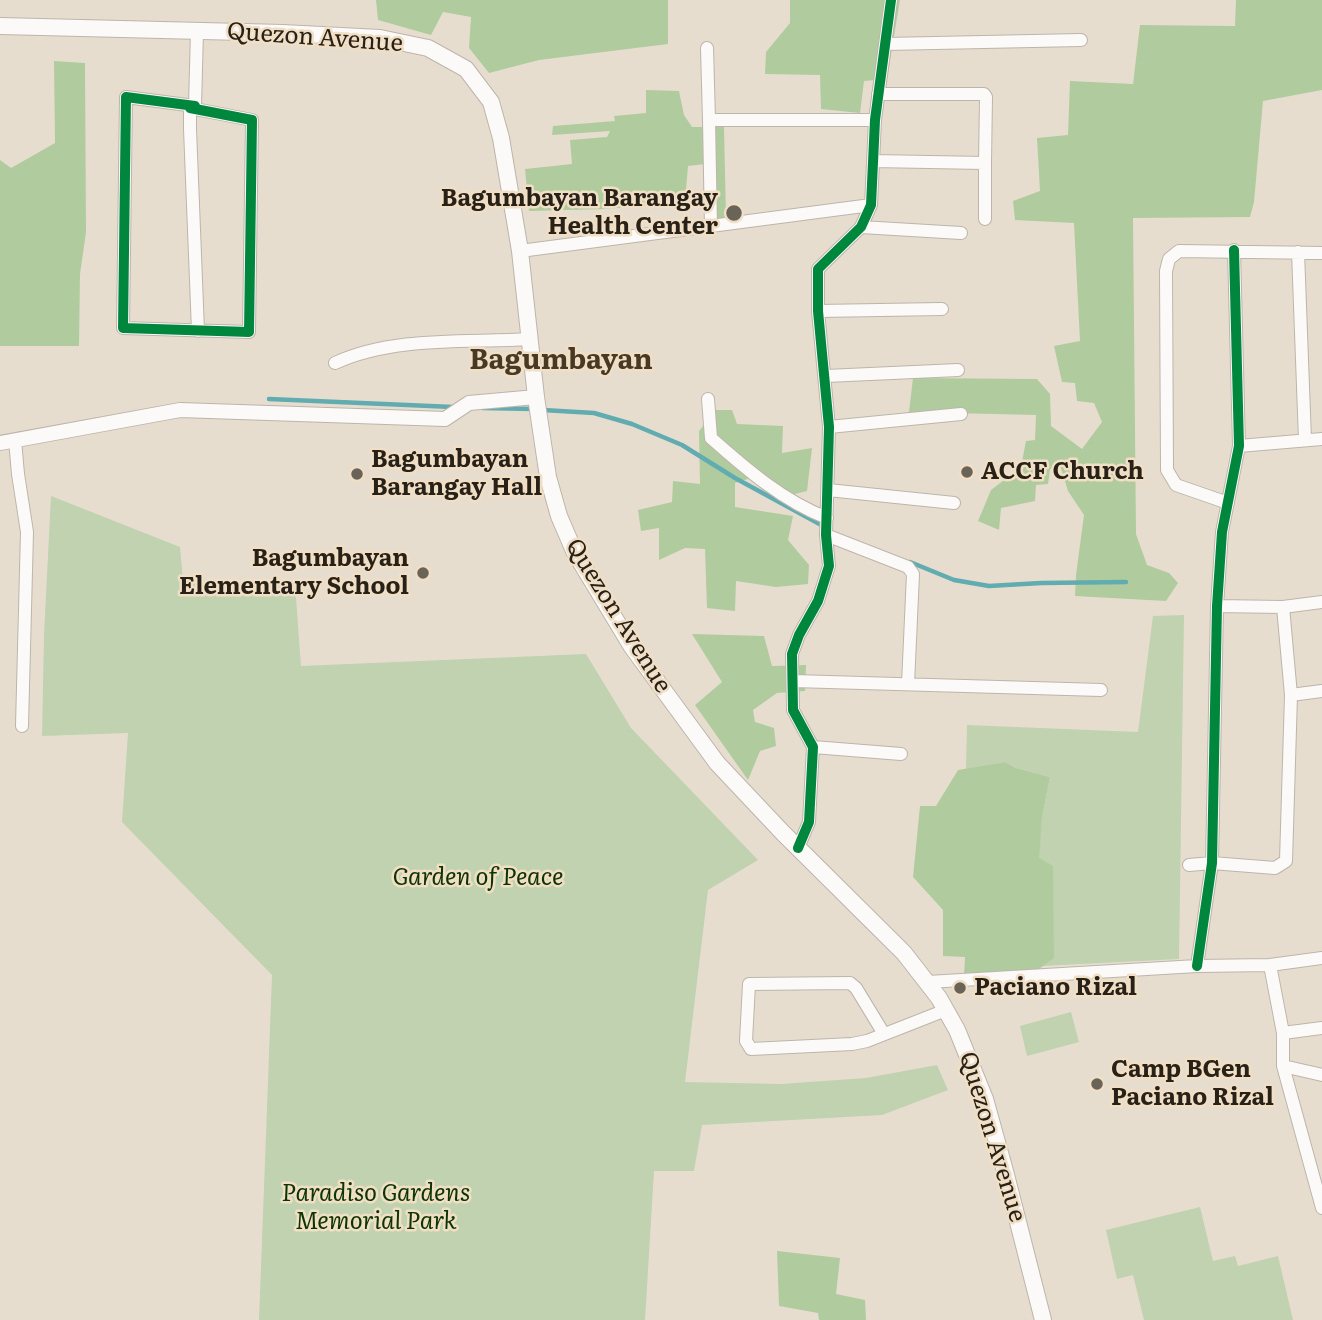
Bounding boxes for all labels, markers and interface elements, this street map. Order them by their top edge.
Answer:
street label: Quezon Avenue [226,17,404,59]
place label: Bagumbayan Barangay Health Center [441,185,718,241]
marker: Bagumbayan Barangay Health Center [724,203,744,223]
district label: Bagumbayan [469,344,653,378]
place label: Bagumbayan Barangay Hall [371,446,542,502]
place label: ACCF Church [981,458,1144,486]
marker: ACCF Church [959,464,975,480]
marker: Bagumbayan Barangay Hall [349,466,365,482]
street label: Quezon Avenue [559,534,677,698]
place label: Bagumbayan Elementary School [179,545,409,601]
marker: Bagumbayan Elementary School [415,565,431,581]
park label: Garden of Peace [393,864,563,892]
place label: Paciano Rizal [974,974,1137,1002]
marker: Paciano Rizal [952,980,968,996]
street label: Quezon Avenue [952,1049,1032,1225]
place label: Camp BGen Paciano Rizal [1111,1056,1274,1112]
marker: Camp BGen Paciano Rizal [1089,1076,1105,1092]
park label: Paradiso Gardens Memorial Park [282,1180,470,1236]

